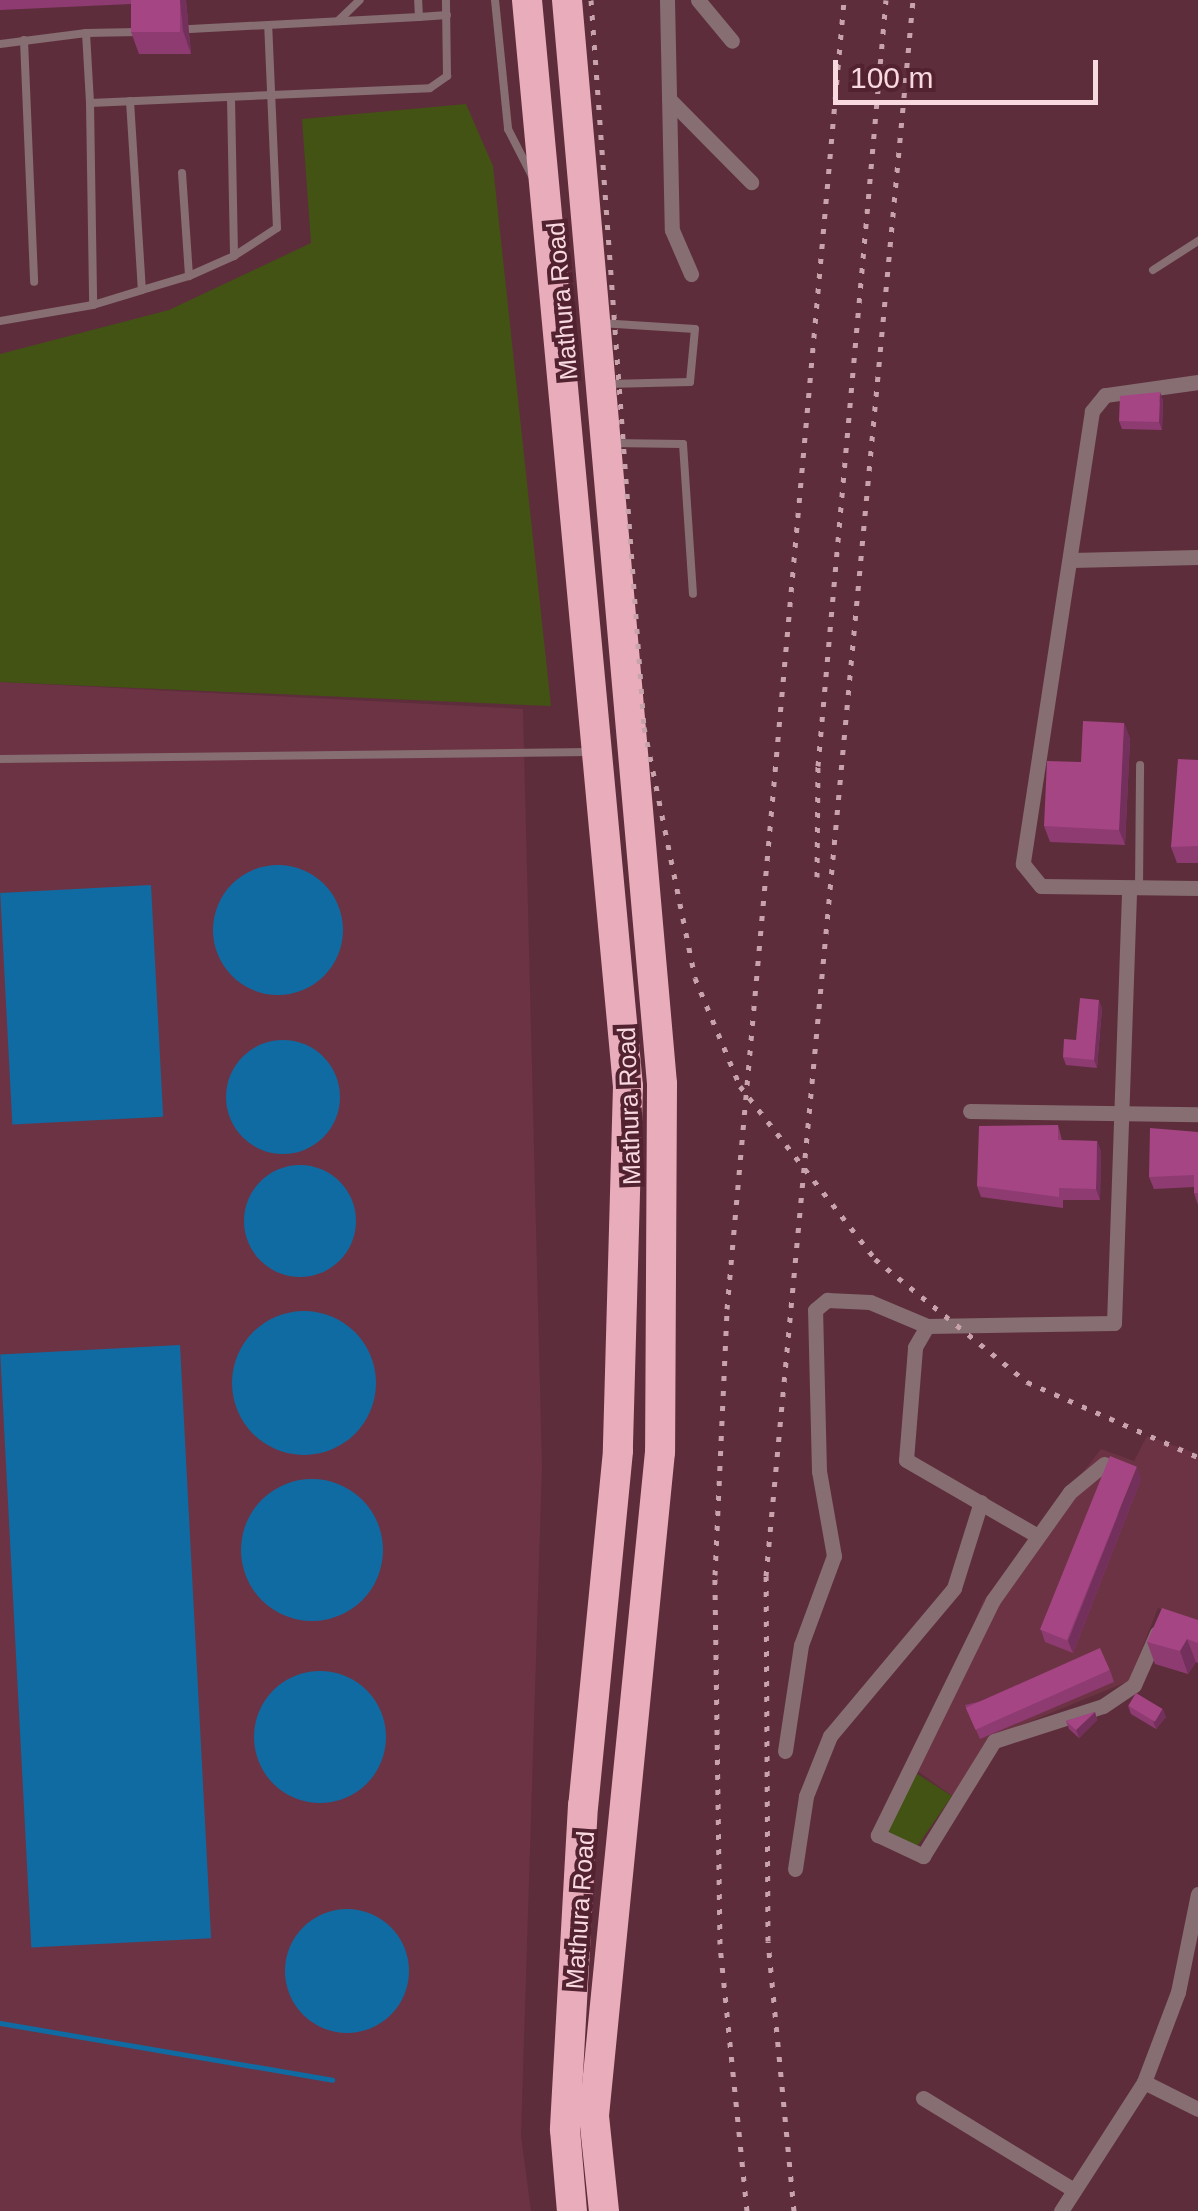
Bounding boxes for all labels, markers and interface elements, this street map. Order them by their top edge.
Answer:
scale bar [838,40,1103,102]
text: 100 m [850,61,933,94]
street label: Mathura Road [540,221,584,381]
street label: Mathura Road [611,1026,647,1186]
street label: Mathura Road [560,1830,600,1990]

